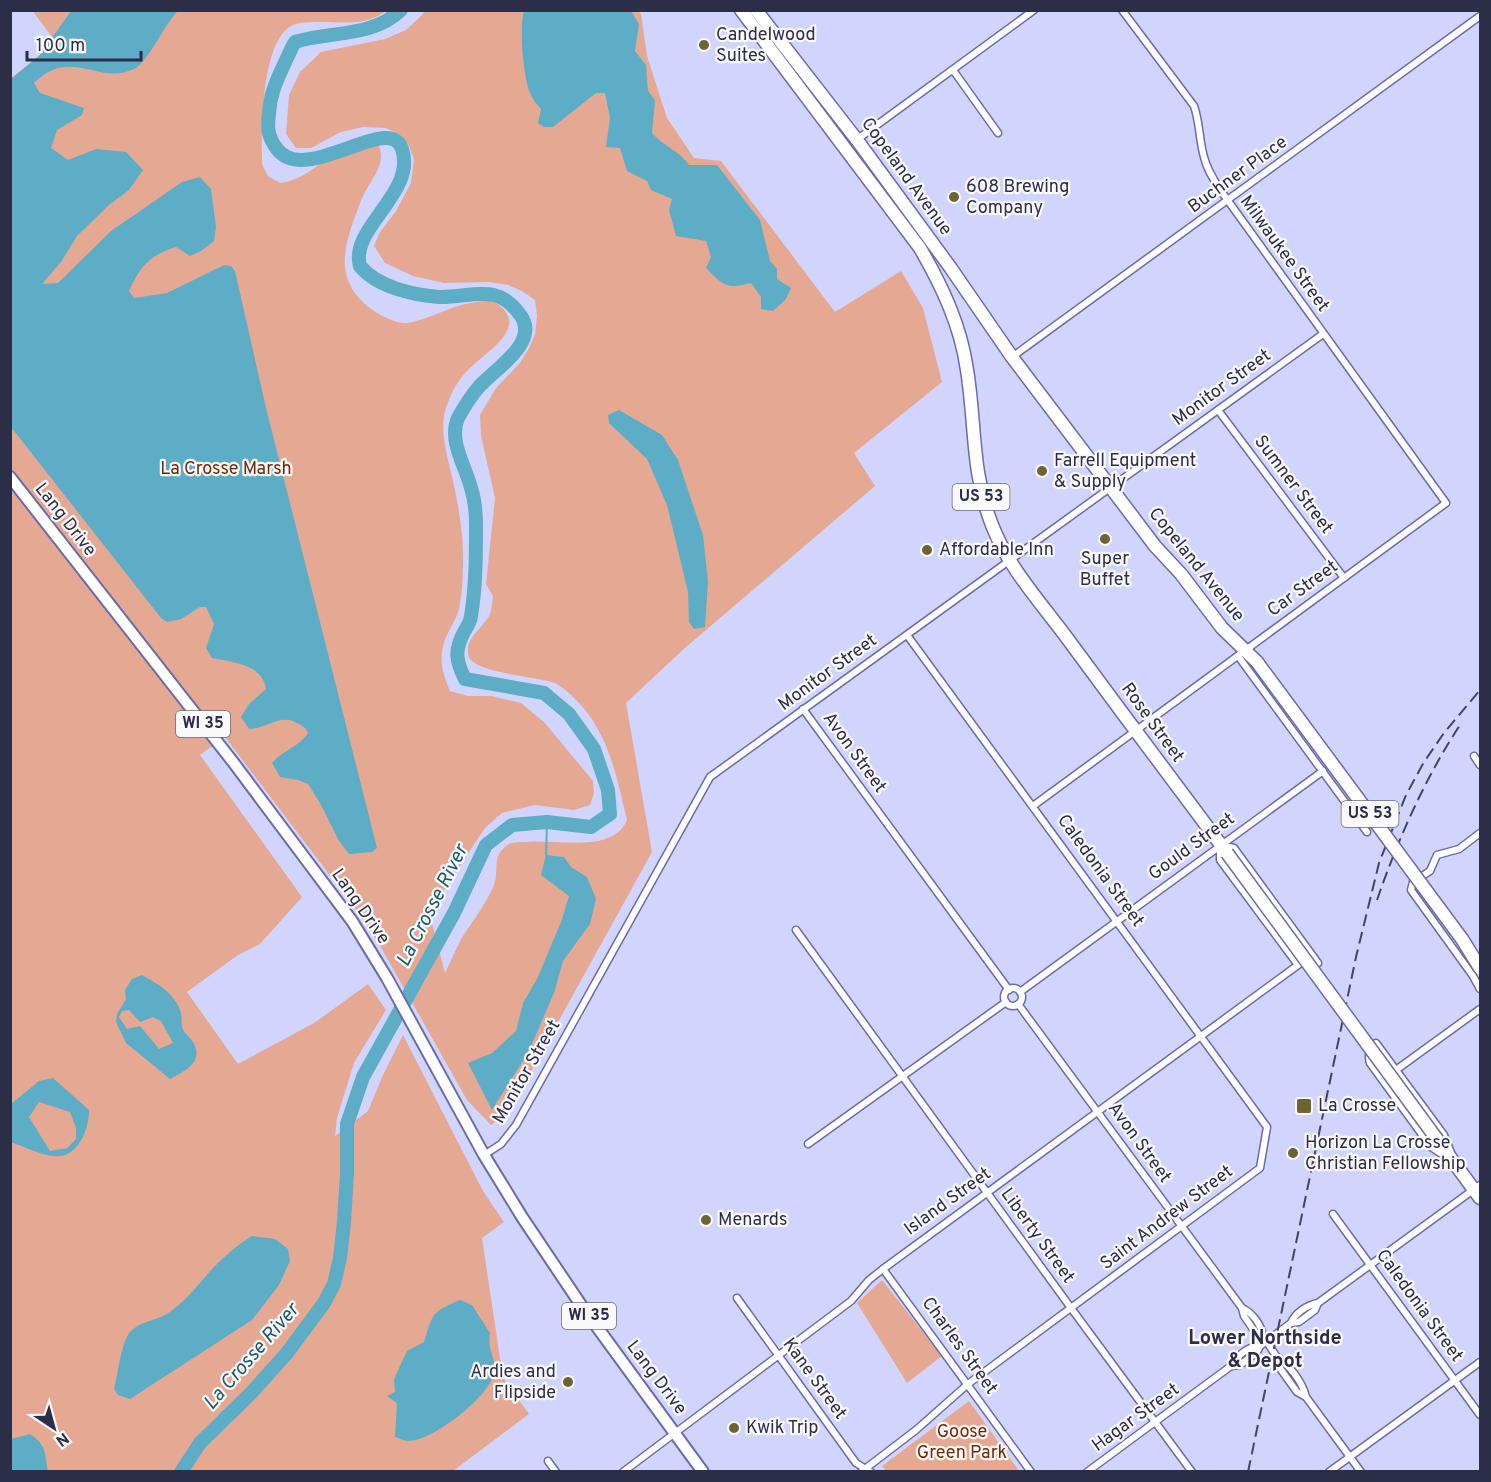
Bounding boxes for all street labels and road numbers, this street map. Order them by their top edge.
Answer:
street label: Copeland Avenue [855,113,957,241]
street label: Buchner Place [1184,131,1292,219]
street label: Milwaukee Street [1234,191,1334,317]
street label: Monitor Street [1168,344,1276,432]
street label: Sumner Street [1248,431,1338,539]
street label: Lang Drive [29,479,101,561]
road number: US 53 [952,484,1010,510]
street label: Copeland Avenue [1143,503,1249,627]
street label: Car Street [1263,556,1343,622]
street label: Monitor Street [774,629,882,717]
street label: Rose Street [1115,679,1189,767]
street label: Avon Street [817,708,891,798]
road number: WI 35 [176,711,230,737]
road number: US 53 [1342,801,1398,827]
street label: Gould Street [1144,808,1240,886]
street label: Caledonia Street [1051,810,1149,932]
street label: Lang Drive [326,865,394,949]
street label: Monitor Street [488,1016,566,1128]
street label: Avon Street [1102,1098,1176,1188]
street label: Saint Andrew Street [1096,1161,1238,1275]
street label: Island Street [900,1163,996,1241]
street label: Liberty Street [995,1184,1079,1288]
street label: Caledonia Street [1370,1245,1468,1367]
street label: Charles Street [916,1293,1002,1399]
road number: WI 35 [562,1303,616,1329]
street label: Kane Street [777,1334,851,1424]
street label: Lang Drive [621,1336,691,1420]
street label: Hagar Street [1088,1379,1184,1457]

